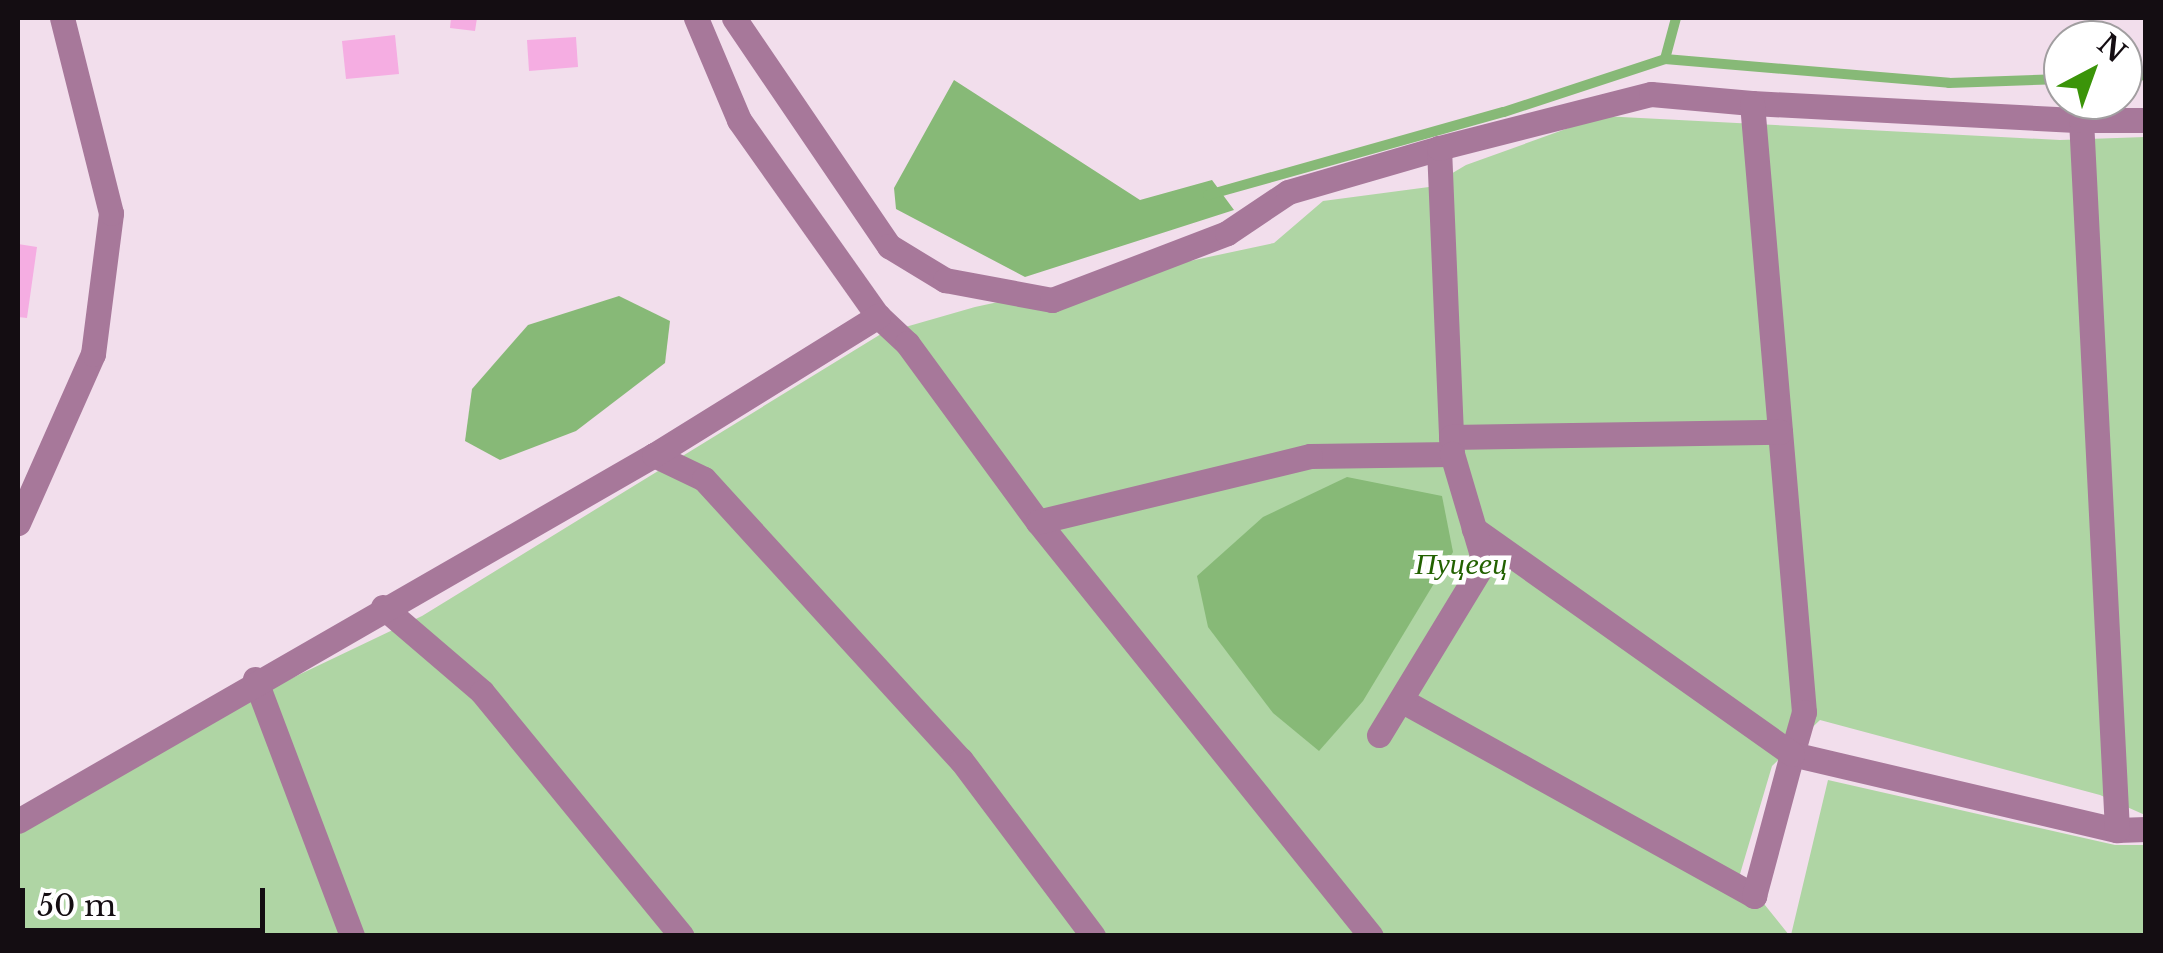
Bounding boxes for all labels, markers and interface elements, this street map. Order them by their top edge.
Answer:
north arrow [2043,20,2143,120]
text: N [2090,27,2133,70]
park label: Пуцеец [1415,546,1507,582]
scale bar [25,868,270,930]
text: 50 m [37,887,116,924]

